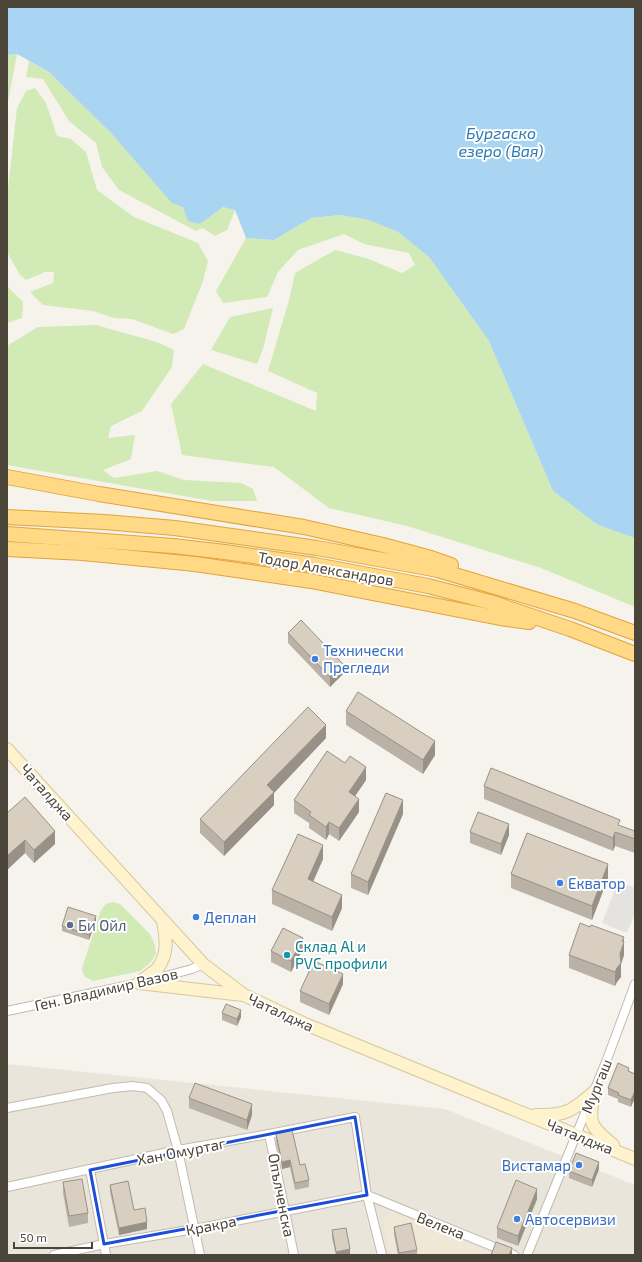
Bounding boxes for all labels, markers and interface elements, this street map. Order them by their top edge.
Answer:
water label: Бургаско езеро (Вая) [458,123,544,160]
street label: Тодор Александров [257,547,395,589]
place label: Технически Прегледи [323,641,404,676]
marker: Технически Прегледи [310,654,320,664]
street label: Чаталджа [17,760,77,824]
place label: Екватор [568,874,626,892]
marker: Екватор [555,878,565,888]
place label: Деплан [204,908,257,926]
marker: Деплан [191,912,201,922]
place label: Би Ойл [78,916,126,934]
marker: Би Ойл [65,920,75,930]
place label: Склад Al и PVC профили [295,937,388,972]
marker: Склад Al и PVC профили [282,950,292,960]
street label: Ген. Владимир Вазов [33,964,179,1014]
street label: Чаталджа [245,989,317,1035]
street label: Мургаш [577,1056,616,1116]
street label: Чаталджа [544,1114,616,1158]
street label: Хан Омуртаг [135,1134,227,1169]
street label: Опълченска [265,1152,299,1238]
place label: Вистамар [502,1156,571,1174]
marker: Вистамар [574,1160,584,1170]
street label: Велека [414,1207,468,1243]
place label: Автосервизи [525,1210,616,1228]
street label: Кракра [184,1211,238,1239]
marker: Автосервизи [512,1214,522,1224]
scale bar [14,1224,92,1250]
text: 50 m [20,1230,47,1244]

